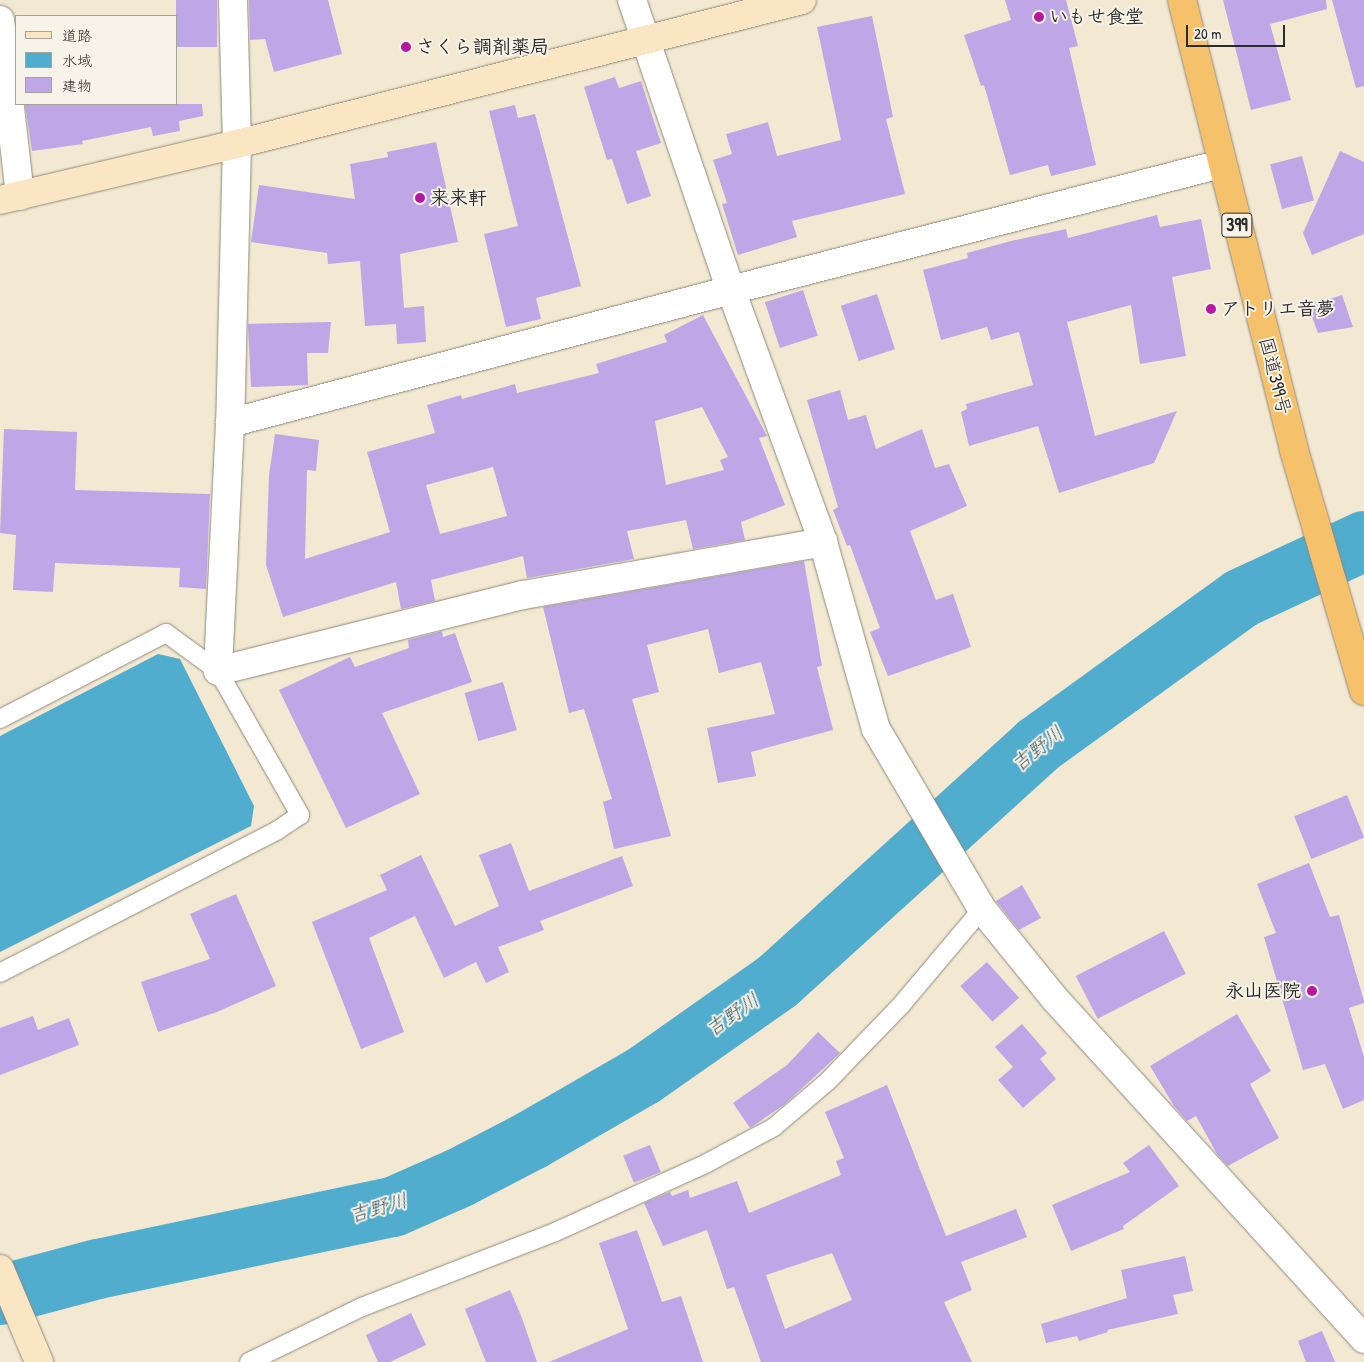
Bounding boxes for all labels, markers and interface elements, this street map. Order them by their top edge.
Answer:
place label: いもせ食堂 [1049,6,1144,28]
marker: いもせ食堂 [1033,11,1045,23]
legend [15,15,178,105]
scale bar [1189,15,1288,47]
text: 20 m [1194,23,1221,44]
text: 道路 [62,25,92,46]
place label: さくら調剤薬局 [416,36,549,58]
marker: さくら調剤薬局 [400,41,412,53]
text: 水域 [62,50,92,71]
text: 建物 [62,75,92,96]
place label: 来来軒 [430,187,487,209]
marker: 来来軒 [414,192,426,204]
road number: 399 [1221,210,1253,240]
place label: アトリエ音夢 [1221,298,1335,320]
marker: アトリエ音夢 [1205,303,1217,315]
street label: 国道399号 [1254,335,1296,417]
water label: 吉野川 [1006,720,1068,776]
place label: 永山医院 [1225,980,1301,1002]
marker: 永山医院 [1305,984,1319,998]
water label: 吉野川 [701,987,763,1041]
water label: 吉野川 [346,1187,410,1227]

